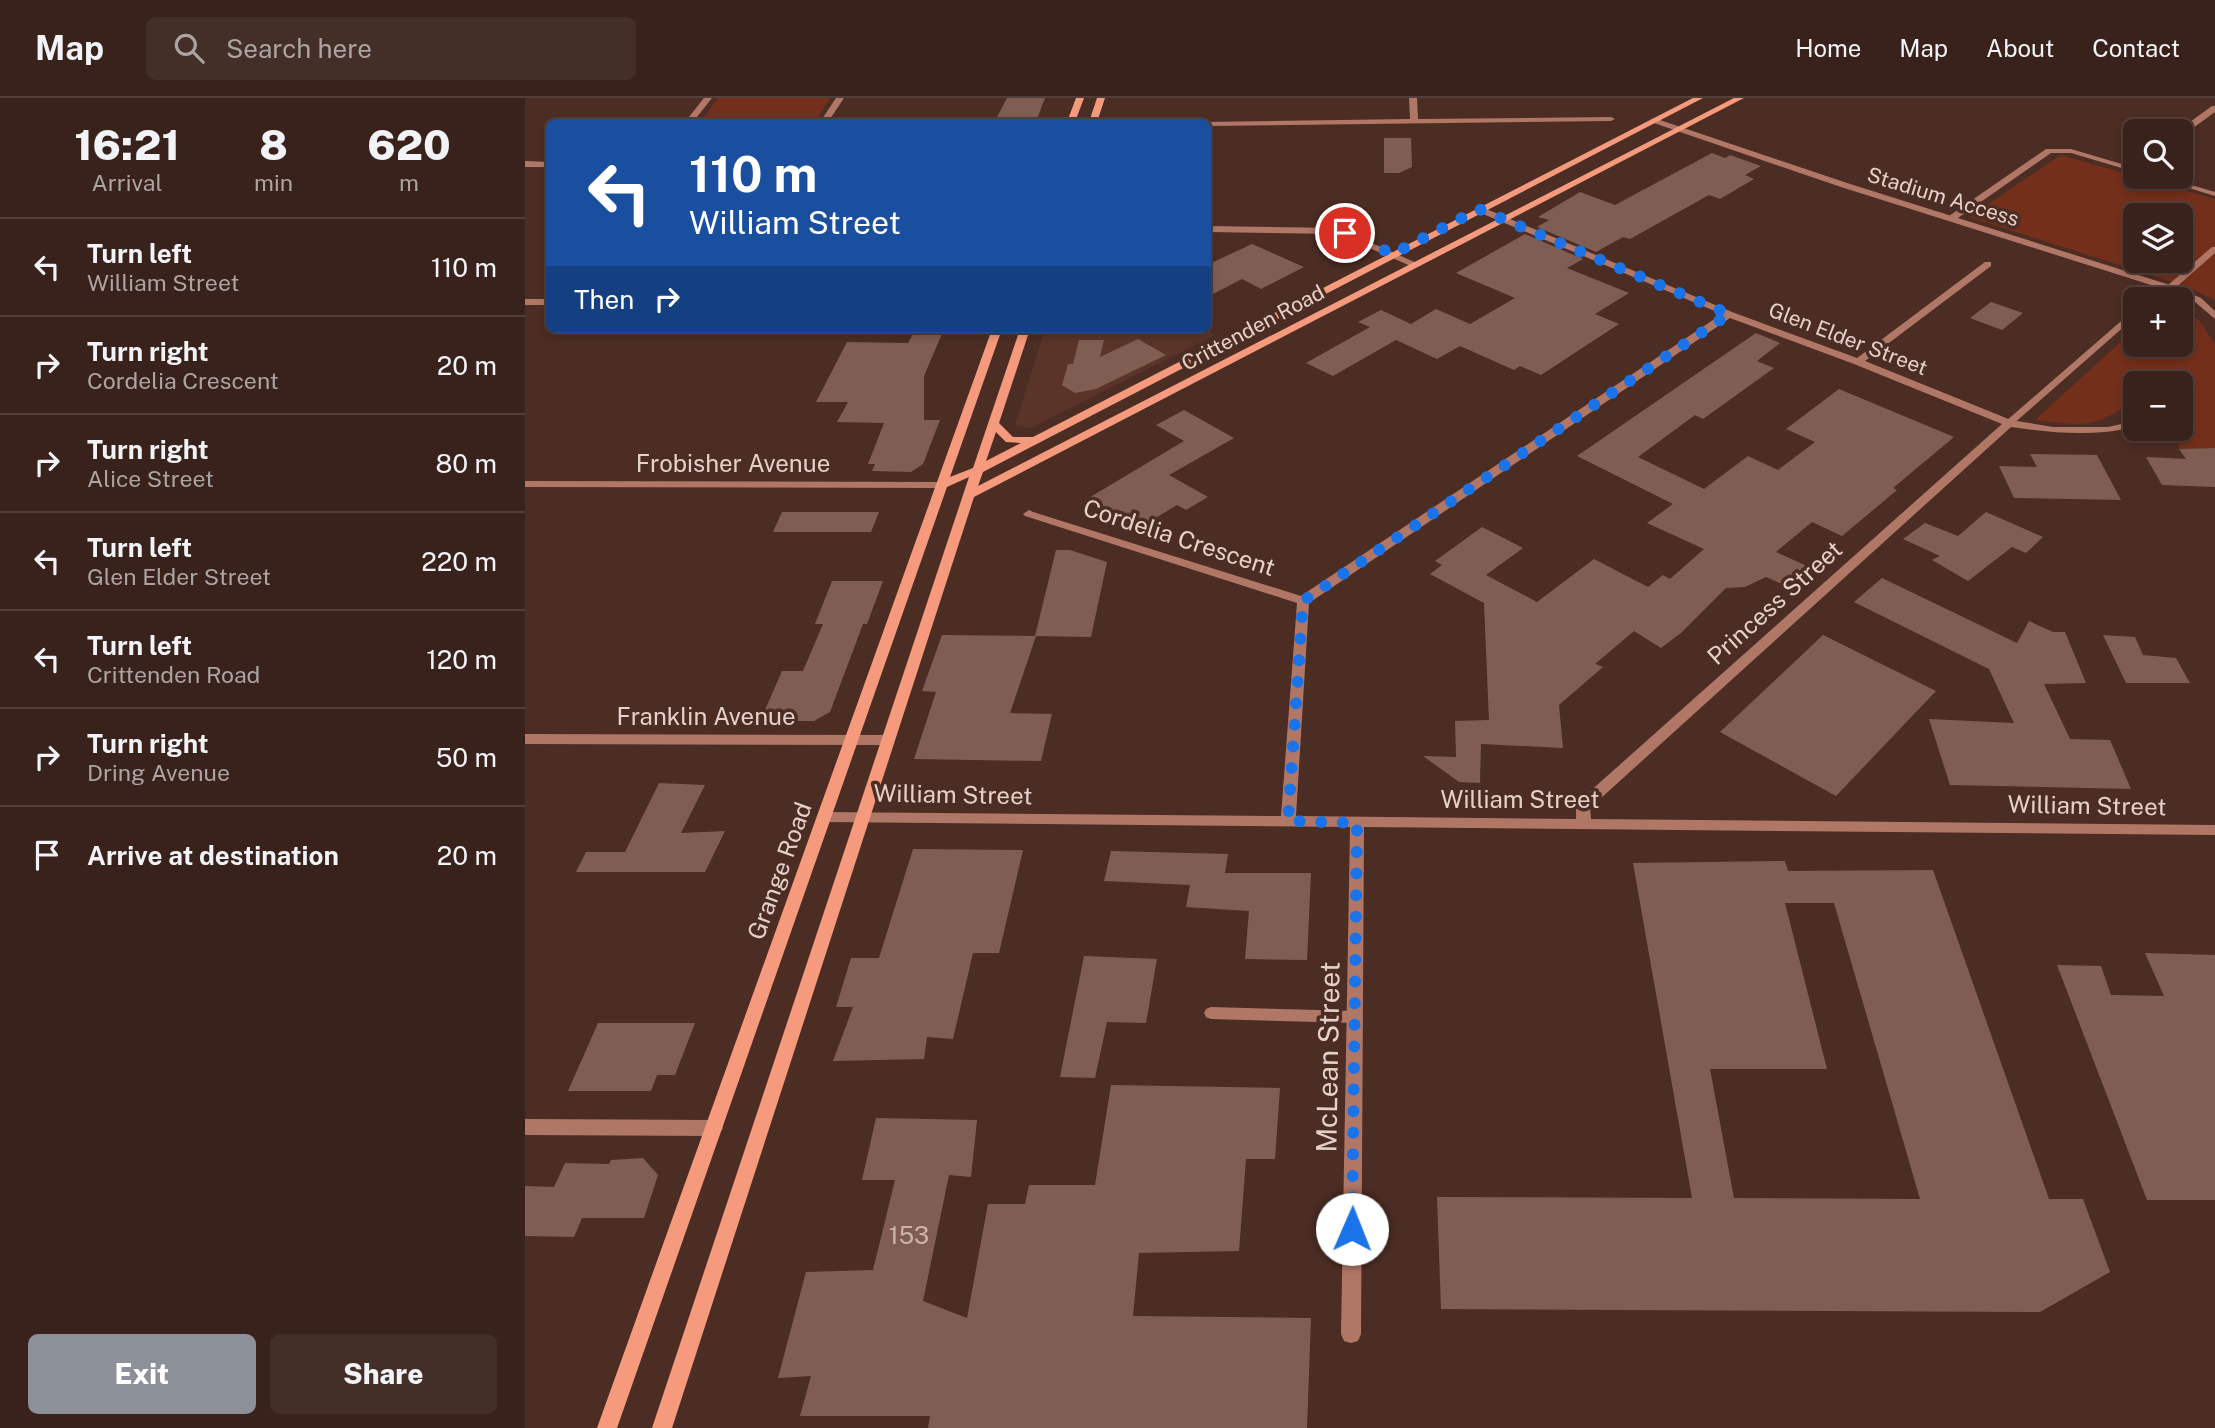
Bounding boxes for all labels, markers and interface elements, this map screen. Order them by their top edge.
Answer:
search box [146,17,636,80]
text: Map [35,29,104,67]
icon: search [170,29,208,67]
text: Search here [226,33,372,64]
text: Home [1795,34,1861,62]
text: Map [1899,34,1948,62]
text: About [1986,34,2054,62]
text: Contact [2092,34,2180,62]
map controls [2123,119,2193,441]
button: search [2123,119,2193,189]
text: 16:21 [74,120,180,169]
text: 8 [259,120,288,169]
text: 620 [367,120,451,169]
text: 110 m [689,145,817,203]
icon: left [574,147,665,238]
street label: Stadium Access [1864,162,2022,231]
text: Arrival [92,169,163,196]
text: min [254,169,293,196]
text: m [399,169,419,196]
pin [1315,203,1375,263]
button: layers [2123,203,2193,273]
text: William Street [689,204,901,241]
icon: arrive [1326,214,1364,252]
text: Turn left [87,238,192,269]
icon: left [28,248,66,286]
text: 110 m [431,252,497,283]
text: William Street [87,269,239,296]
street label: Crittenden Road [1177,279,1329,376]
icon: right [648,280,686,318]
text: Then [574,284,634,315]
button: + [2123,287,2193,357]
street label: Glen Elder Street [1765,297,1931,380]
text: Turn right [87,336,209,367]
icon: right [28,346,66,384]
text: 20 m [437,350,497,381]
text: Cordelia Crescent [87,367,279,394]
button: − [2123,371,2193,441]
text: Turn right [87,434,209,465]
icon: right [28,444,66,482]
text: 80 m [436,448,497,479]
street label: Frobisher Avenue [636,449,830,477]
text: Alice Street [87,465,214,492]
street label: Cordelia Crescent [1080,493,1279,581]
text: Turn left [87,532,192,563]
street label: Princess Street [1701,535,1847,670]
icon: left [28,542,66,580]
text: 220 m [421,546,497,577]
text: Glen Elder Street [87,563,271,590]
text: Turn left [87,630,192,661]
icon: left [28,640,66,678]
text: 120 m [426,644,497,675]
text: Crittenden Road [87,661,260,688]
street label: Franklin Avenue [616,702,796,730]
text: Turn right [87,728,209,759]
icon: right [28,738,66,776]
text: 50 m [436,742,497,773]
text: Dring Avenue [87,759,230,786]
street label: William Street [873,779,1033,809]
street label: William Street [1441,785,1599,813]
street label: William Street [2007,790,2167,820]
street label: Grange Road [741,798,817,943]
icon: arrive [28,836,66,874]
text: Arrive at destination [87,840,339,871]
text: 20 m [437,840,497,871]
street label: McLean Street [1309,961,1346,1153]
position arrow [1315,1192,1389,1266]
house number: 153 [889,1221,929,1249]
button: Exit [28,1334,256,1414]
button: Share [270,1334,497,1414]

